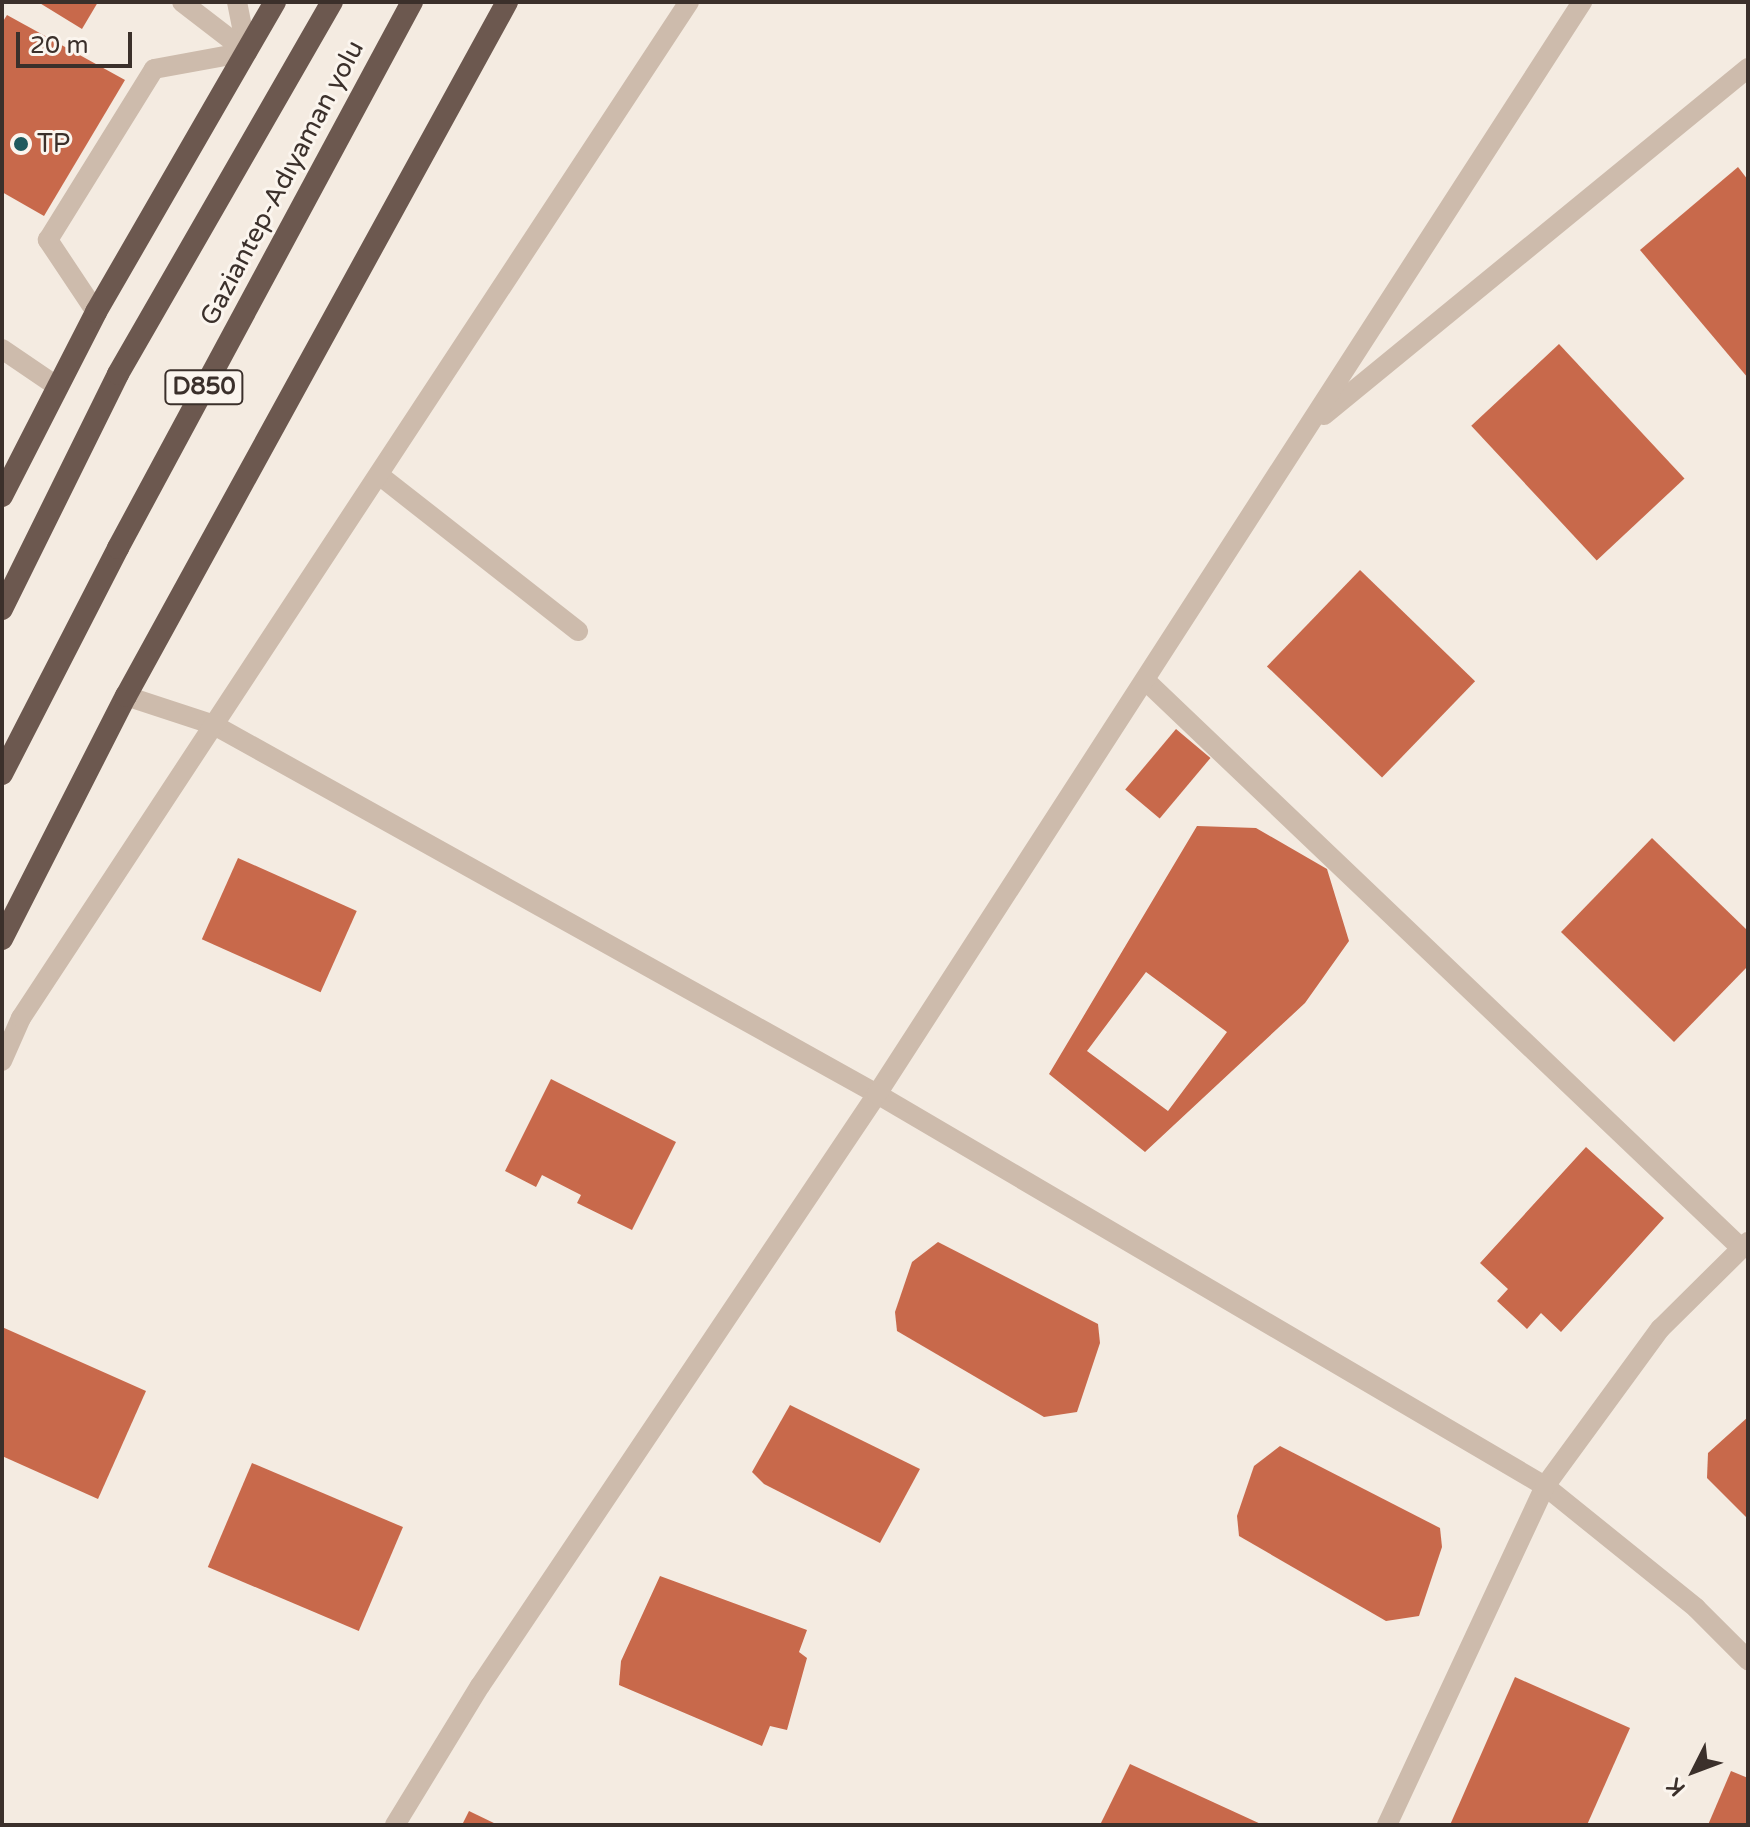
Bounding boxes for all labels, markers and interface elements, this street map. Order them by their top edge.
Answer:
scale bar [20,16,136,66]
text: 20 m [30,31,88,60]
street label: Gaziantep-Adıyaman yolu [194,35,370,331]
place label: TP [37,128,70,160]
marker: TP [12,135,30,153]
road number: D850 [164,367,244,407]
north arrow [1654,1731,1734,1811]
text: K [1662,1773,1691,1801]

